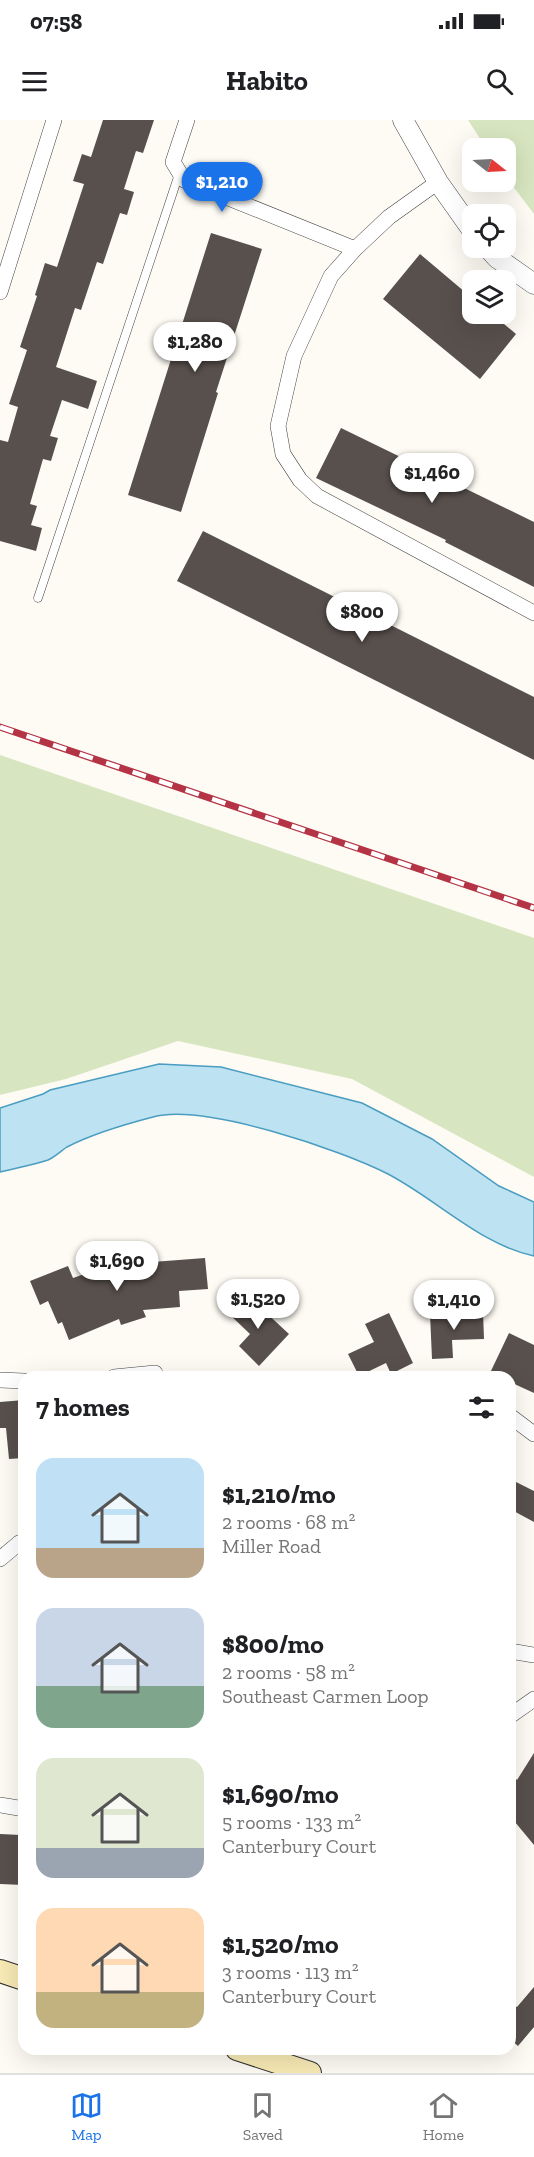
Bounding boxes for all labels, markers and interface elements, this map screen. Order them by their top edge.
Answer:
text: 07:58 [30,8,82,35]
icon: menu [18,65,51,98]
text: Habito [226,65,308,97]
icon: search [483,65,516,98]
north arrow [462,138,516,192]
map controls [462,138,516,324]
pin: $1,210 [173,162,271,213]
text: $1,210 [196,169,248,193]
button: locate [462,204,516,258]
button: layers [462,270,516,324]
pin: $1,280 [146,322,244,373]
text: $1,280 [167,329,223,353]
pin: $1,460 [383,453,481,504]
text: $1,460 [404,460,460,484]
pin: $800 [326,592,398,643]
text: $800 [340,599,384,623]
pin: $1,690 [68,1241,166,1292]
text: $1,690 [90,1248,145,1272]
pin: $1,520 [209,1279,307,1330]
pin: $1,410 [405,1280,503,1331]
text: $1,520 [230,1286,286,1310]
text: $1,410 [427,1287,481,1311]
text: 7 homes [36,1391,130,1423]
icon: filters [465,1391,498,1424]
text: $1,210/mo [222,1478,336,1510]
icon: home [84,1482,156,1554]
text: 2 rooms · 68 m² [222,1510,355,1534]
text: Miller Road [222,1534,321,1558]
text: $800/mo [222,1628,324,1660]
icon: home [84,1632,156,1704]
text: 2 rooms · 58 m² [222,1660,355,1684]
text: Southeast Carmen Loop [222,1684,429,1708]
text: $1,690/mo [222,1778,339,1810]
icon: home [84,1782,156,1854]
text: 5 rooms · 133 m² [222,1810,361,1834]
text: Canterbury Court [222,1834,376,1858]
text: $1,520/mo [222,1928,339,1960]
icon: home [84,1932,156,2004]
text: 3 rooms · 113 m² [222,1960,359,1984]
text: Canterbury Court [222,1984,376,2008]
tab: Map [70,2089,103,2144]
tab: Saved [243,2089,283,2144]
tab: Home [423,2089,464,2144]

